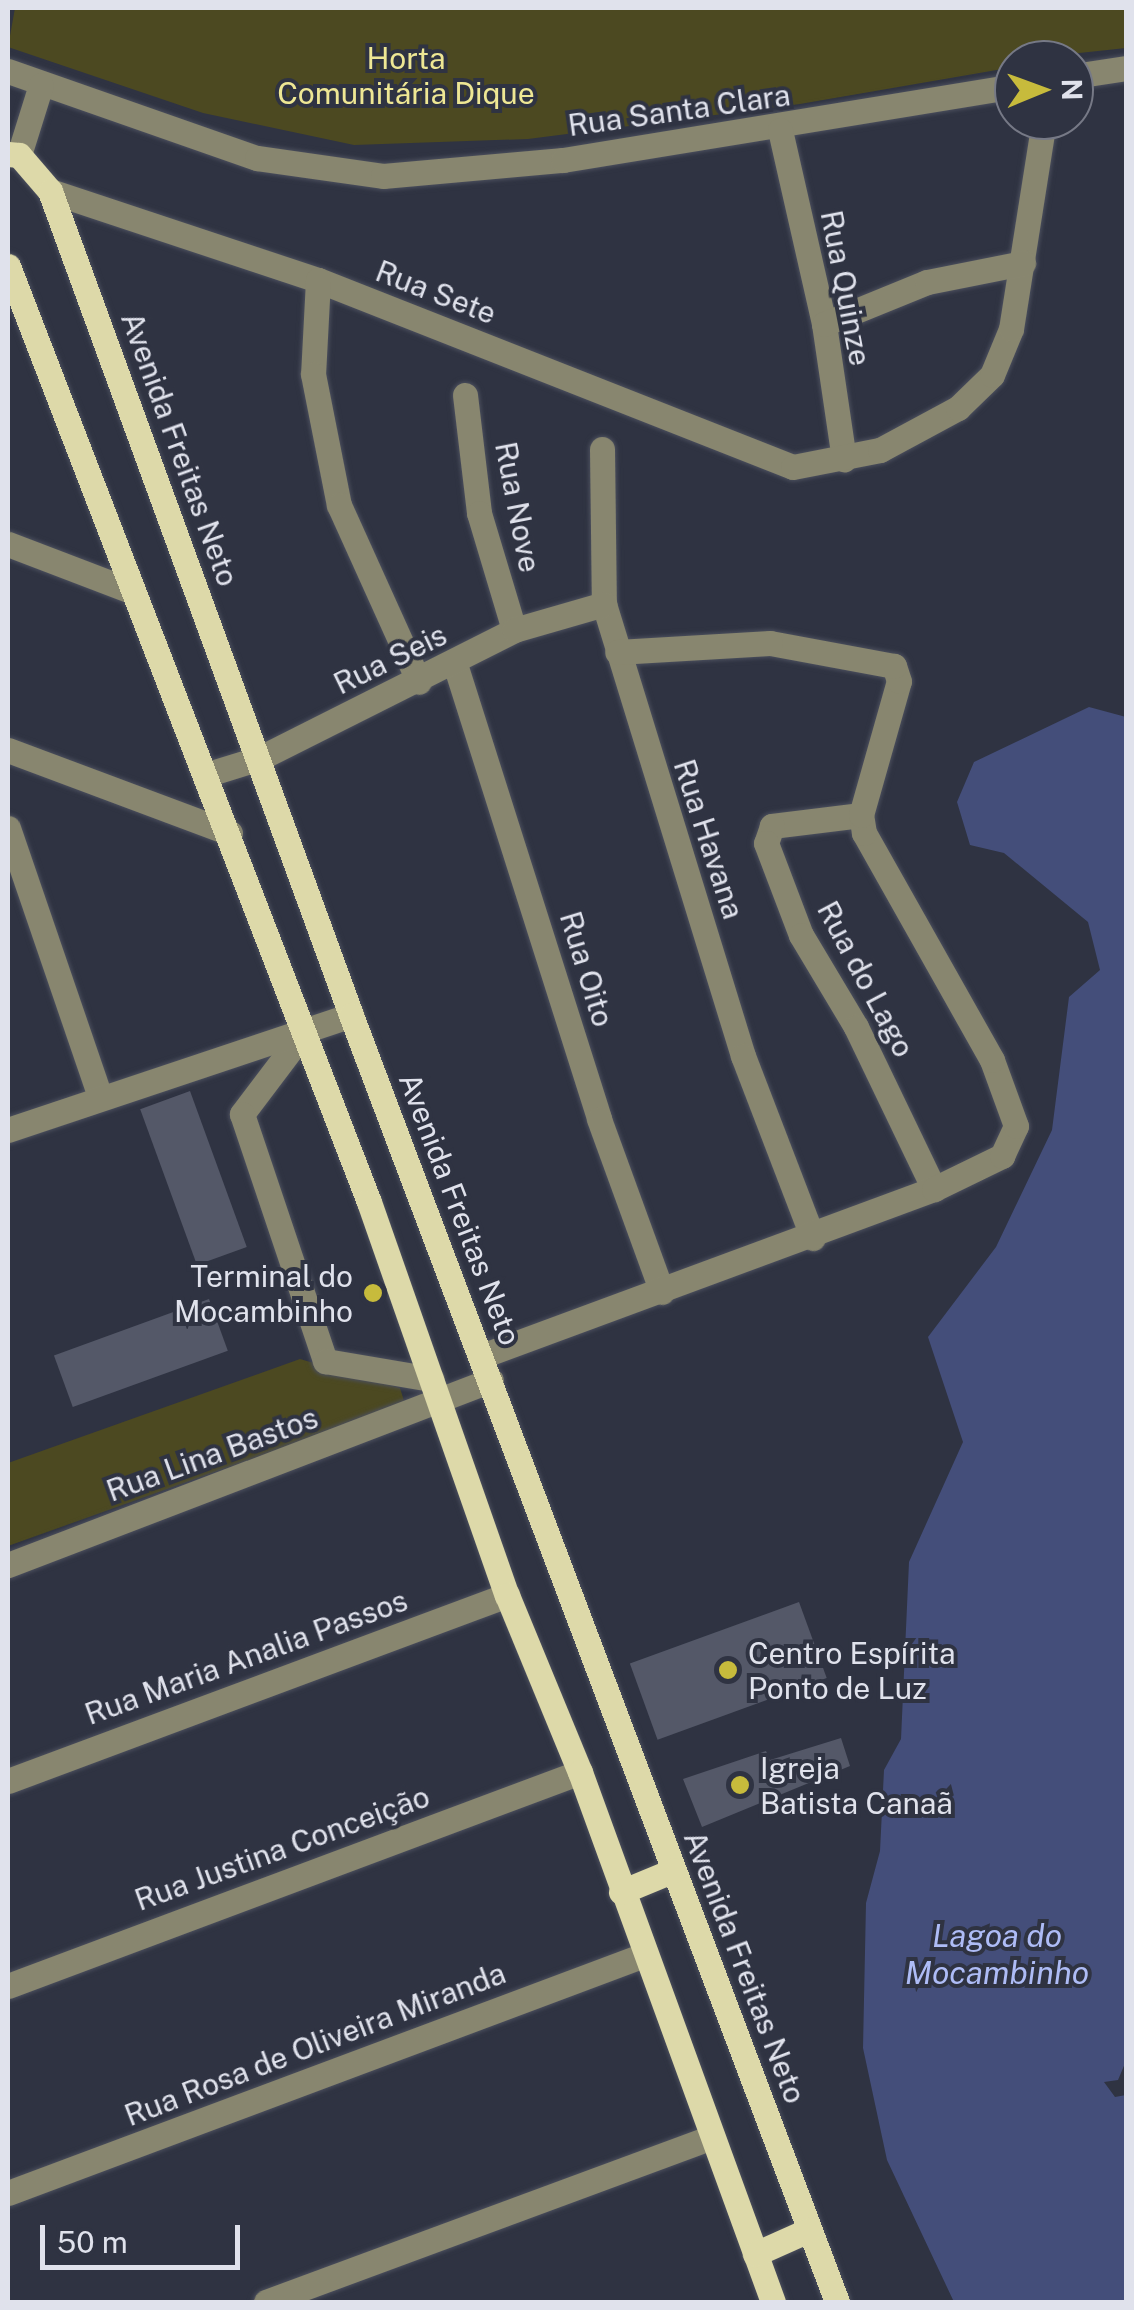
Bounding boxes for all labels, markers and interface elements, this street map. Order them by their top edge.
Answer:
park label: Horta Comunitária Dique [277,40,535,110]
north arrow [994,40,1094,140]
street label: Rua Santa Clara [566,77,792,143]
text: N [1056,78,1089,101]
street label: Rua Quinze [813,207,879,369]
street label: Rua Sete [371,253,501,331]
street label: Avenida Freitas Neto [114,307,246,591]
street label: Rua Nove [488,439,548,575]
street label: Rua Seis [328,616,452,702]
street label: Rua Havana [666,755,752,923]
street label: Rua do Lago [810,895,922,1063]
street label: Rua Oito [552,907,622,1031]
street label: Avenida Freitas Neto [391,1068,529,1350]
place label: Terminal do Mocambinho [174,1258,353,1328]
marker: Terminal do Mocambinho [362,1282,384,1304]
street label: Rua Lina Bastos [101,1399,323,1509]
street label: Rua Maria Analia Passos [80,1582,412,1732]
place label: Centro Espírita Ponto de Luz [748,1635,956,1706]
marker: Centro Espírita Ponto de Luz [717,1659,739,1681]
place label: Igreja Batista Canaã [760,1750,953,1820]
marker: Igreja Batista Canaã [729,1774,751,1796]
street label: Rua Justina Conceição [130,1778,434,1918]
street label: Avenida Freitas Neto [676,1826,814,2108]
water label: Lagoa do Mocambinho [905,1918,1089,1993]
street label: Rua Rosa de Oliveira Miranda [119,1954,511,2134]
scale bar [45,2205,245,2267]
text: 50 m [57,2224,128,2260]

